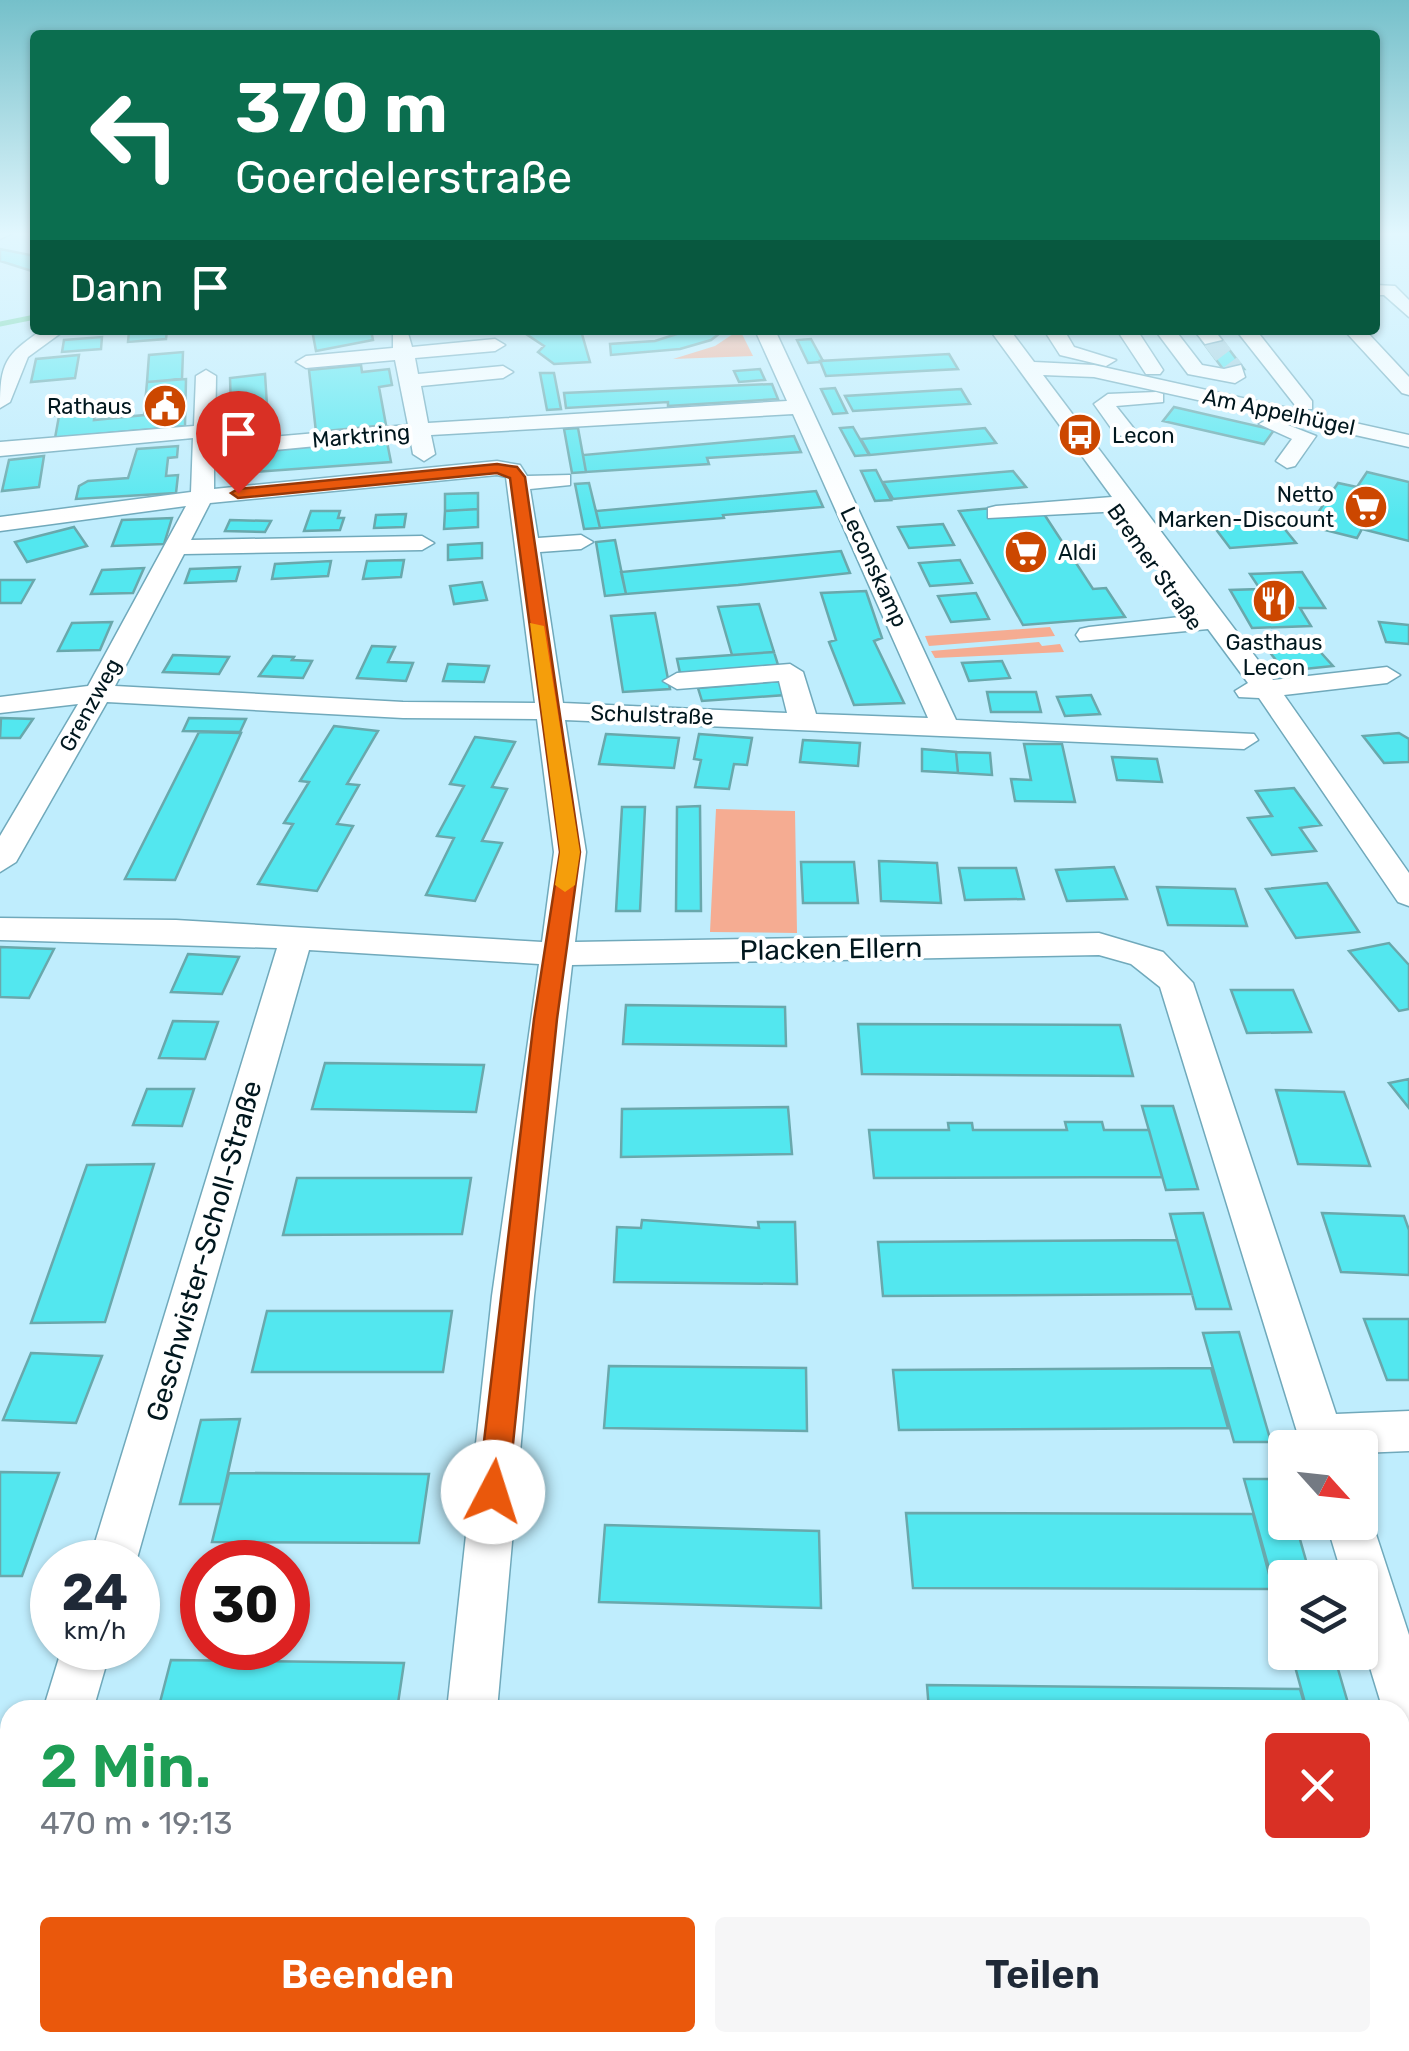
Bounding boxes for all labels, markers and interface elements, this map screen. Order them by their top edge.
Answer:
text: 370 m [235,67,448,150]
icon: left [70,70,200,200]
text: Goerdelerstraße [235,151,572,204]
icon: arrive [183,260,238,315]
text: Dann [70,265,163,311]
public building icon: Rathaus [142,383,188,429]
street label: Am Appelhügel [1200,383,1358,441]
pin [196,391,281,494]
place label: Rathaus [47,393,132,420]
icon: arrive [211,406,266,461]
bus stop icon: Lecon [1057,412,1103,458]
street label: Marktring [311,418,411,454]
place label: Lecon [1112,422,1175,449]
place label: Netto Marken-Discount [1158,481,1334,533]
supermarket icon: Netto Marken-Discount [1343,484,1389,530]
street label: Bremer Straße [1101,499,1209,635]
street label: Leconskamp [834,502,914,632]
supermarket icon: Aldi [1003,529,1049,575]
place label: Aldi [1058,539,1097,566]
restaurant icon: Gasthaus Lecon [1251,578,1297,624]
place label: Gasthaus Lecon [1226,629,1322,681]
street label: Grenzweg [53,654,127,756]
street label: Schulstraße [590,699,714,731]
street label: Placken Ellern [739,931,923,967]
street label: Geschwister-Scholl-Straße [139,1077,269,1425]
north arrow [1268,1430,1378,1540]
map controls [1268,1430,1378,1670]
position arrow [441,1440,545,1544]
speed limit sign: 30 [180,1540,310,1670]
button: layers [1268,1560,1378,1670]
text: 24 [62,1563,128,1623]
text: km/h [64,1616,126,1645]
text: 2 Min. [40,1731,211,1802]
button: close [1265,1733,1370,1838]
text: 470 m · 19:13 [40,1804,232,1842]
button: Beenden [40,1917,695,2032]
button: Teilen [715,1917,1370,2032]

